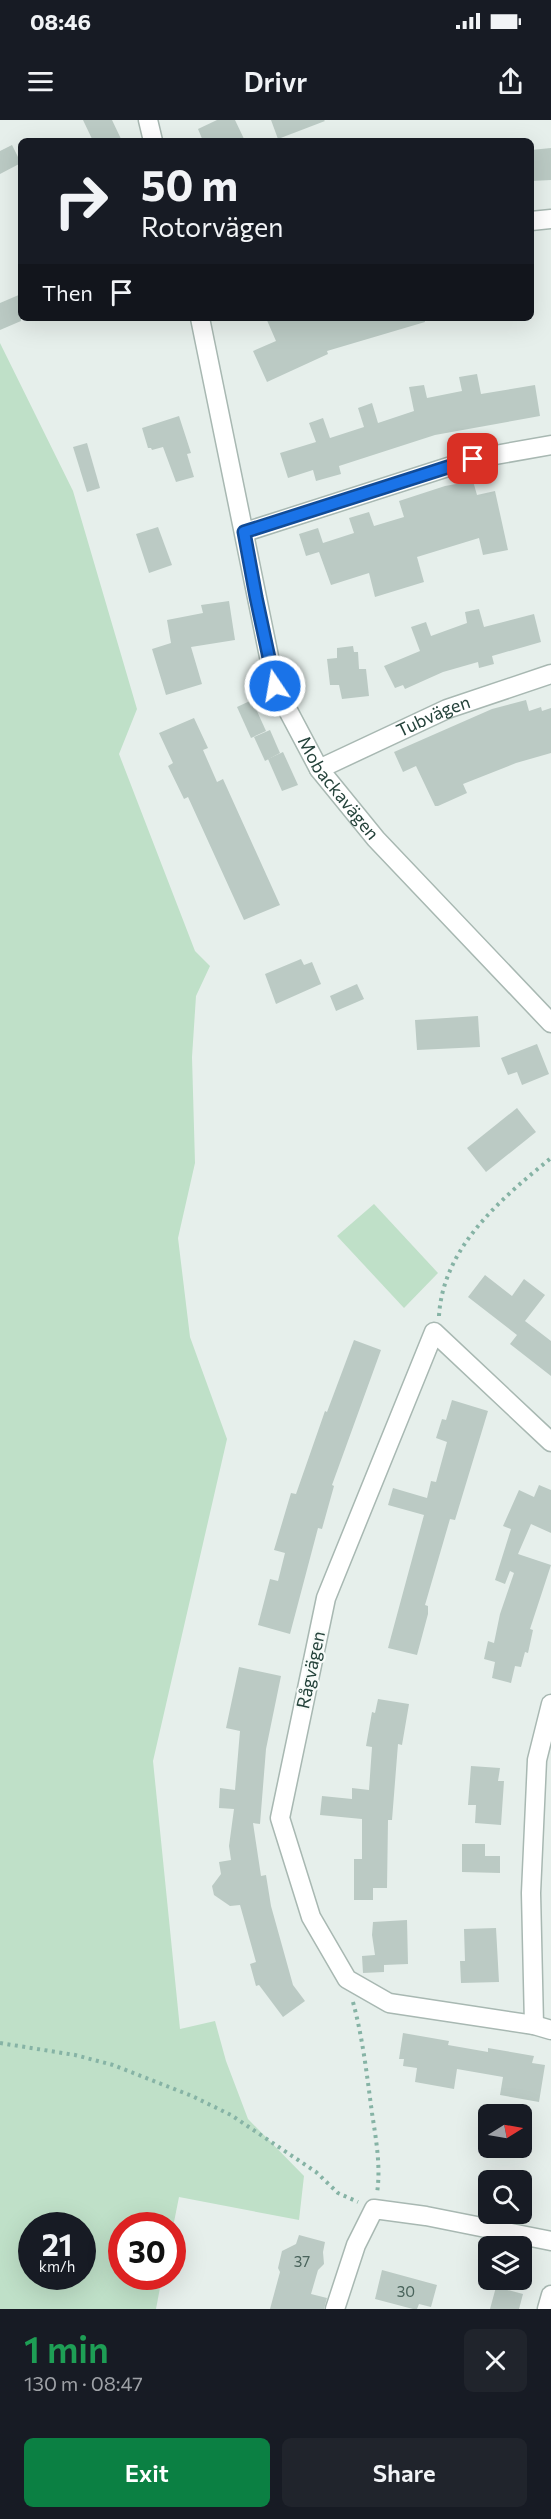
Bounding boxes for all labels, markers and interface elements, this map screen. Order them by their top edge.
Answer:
text: 08:46 [30,8,91,35]
icon: menu [24,65,57,98]
text: Drivr [244,65,307,98]
icon: share [494,65,527,98]
text: 50 m [141,158,238,210]
icon: right [42,162,120,240]
text: Rotorvägen [141,210,284,243]
icon: arrive [105,276,138,309]
text: Then [42,279,93,306]
pin [447,433,498,484]
icon: arrive [456,442,489,475]
position arrow [243,654,307,718]
street label: Tubvägen [393,690,473,741]
street label: Mobackavägen [294,732,384,844]
street label: Rågvägen [291,1629,329,1711]
north arrow [478,2104,532,2158]
map controls [478,2104,532,2290]
button: search [478,2170,532,2224]
speed limit sign: 30 [108,2212,186,2290]
text: 21 [42,2225,72,2262]
button: layers [478,2236,532,2290]
house number: 37 [294,2252,310,2270]
text: km/h [39,2257,75,2275]
house number: 30 [397,2282,415,2300]
text: 1 min [24,2326,109,2370]
button: close [464,2329,527,2392]
text: 130 m · 08:47 [24,2371,143,2395]
button: Exit [24,2438,270,2507]
button: Share [282,2438,527,2507]

